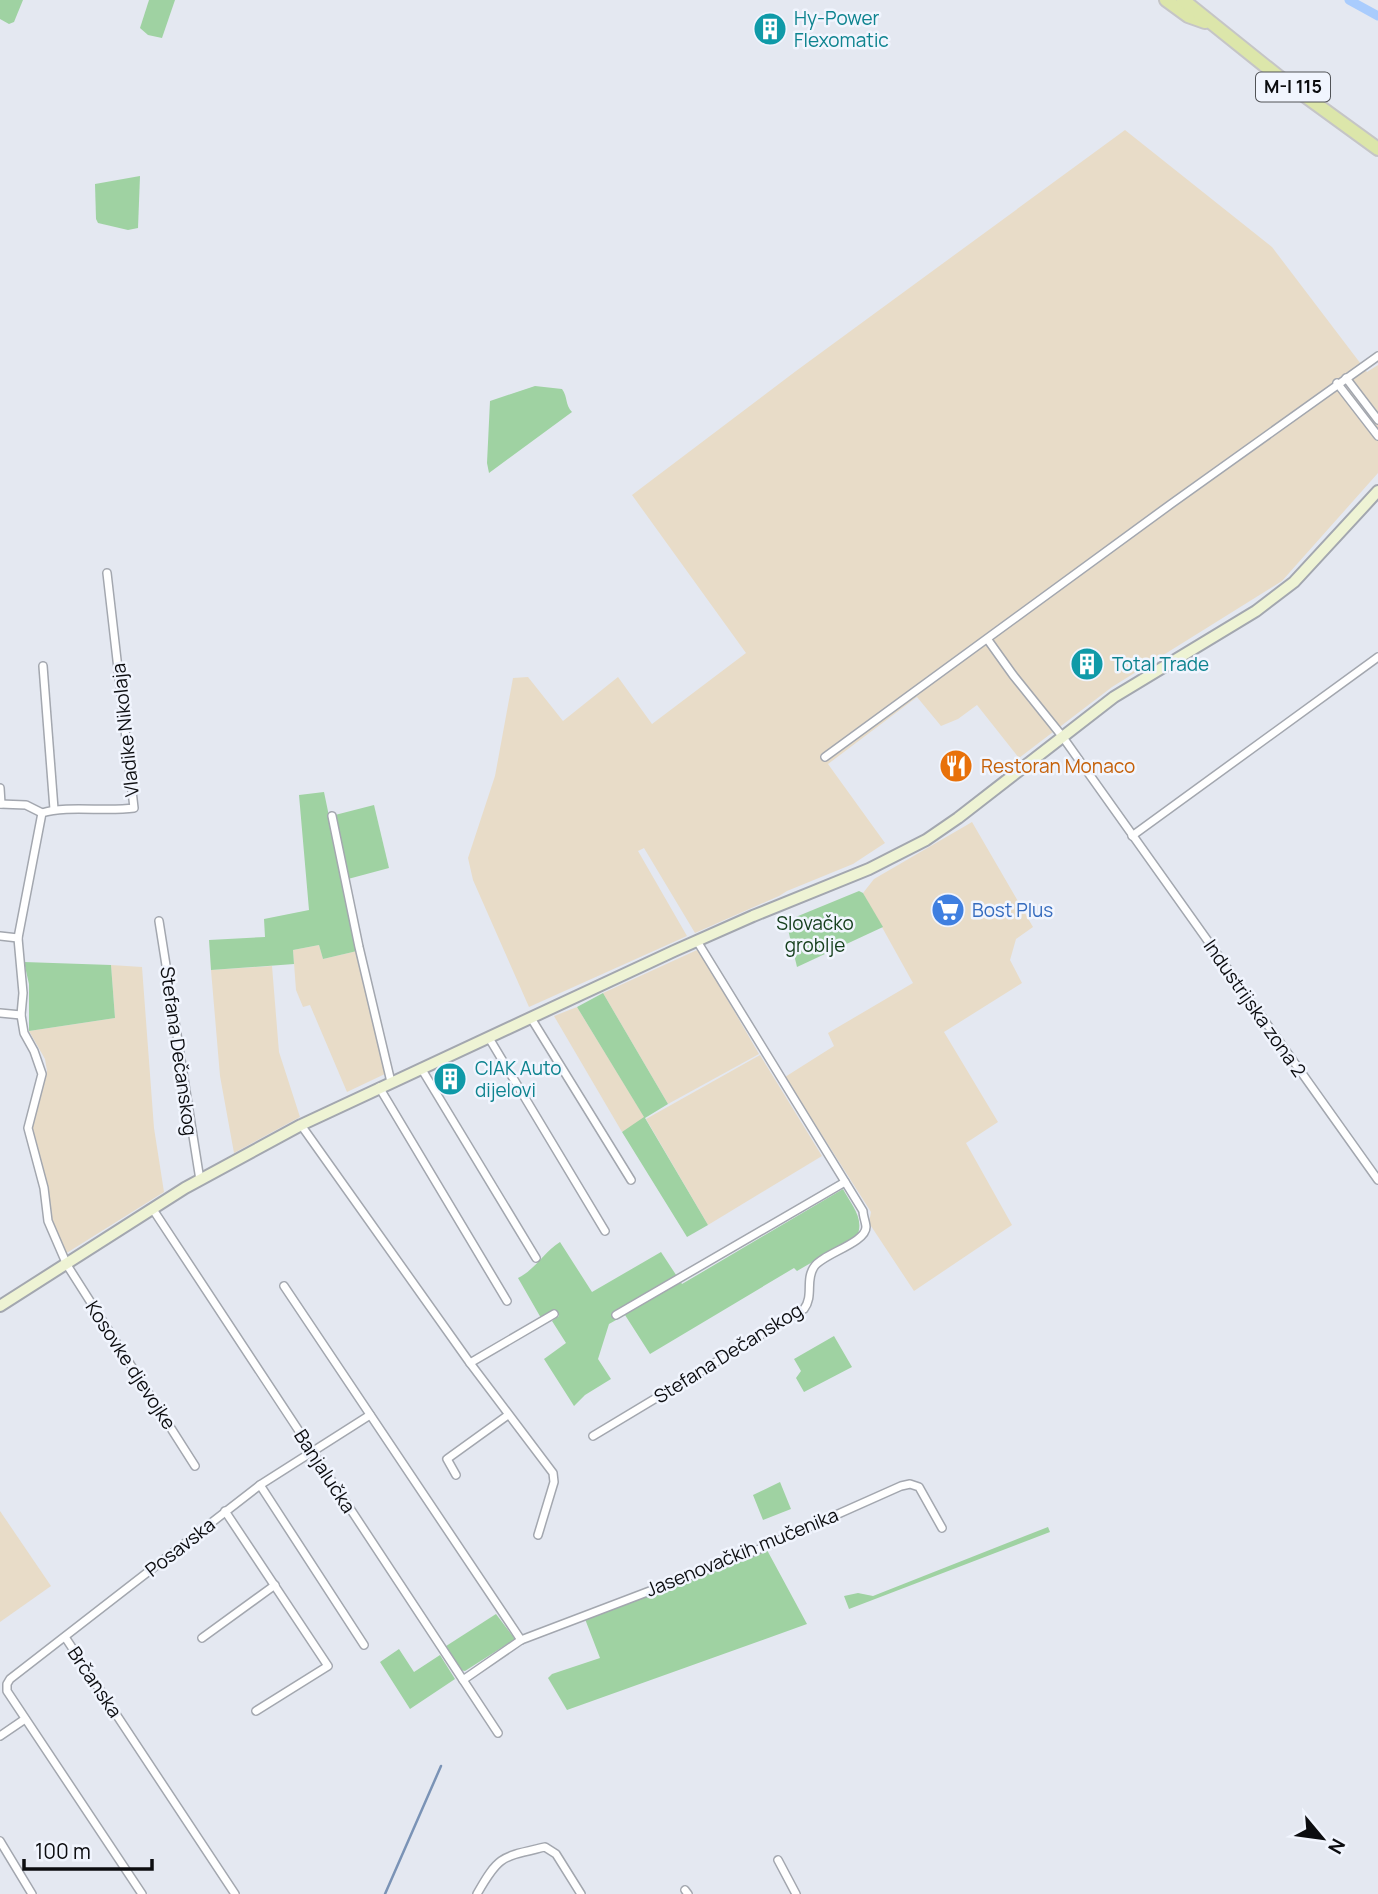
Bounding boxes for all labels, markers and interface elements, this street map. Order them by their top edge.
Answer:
place label: Hy-Power Flexomatic [794,5,889,53]
building icon: Hy-Power Flexomatic [751,10,789,48]
road number: M-I 115 [1256,72,1330,102]
building icon: Total Trade [1068,645,1106,683]
place label: Total Trade [1112,651,1209,677]
street label: Vladike Nikolaja [105,662,145,798]
restaurant icon: Restoran Monaco [937,747,975,785]
place label: Restoran Monaco [981,753,1135,779]
supermarket icon: Bost Plus [929,891,967,929]
place label: Bost Plus [972,897,1053,923]
park label: Slovačko groblje [776,910,854,958]
street label: Industrijska zona 2 [1198,934,1312,1082]
street label: Stefana Dečanskog [154,965,204,1137]
place label: CIAK Auto dijelovi [475,1055,562,1103]
building icon: CIAK Auto dijelovi [431,1060,469,1098]
street label: Kosovke djevojke [80,1296,182,1434]
street label: Stefana Dečanskog [649,1297,807,1409]
street label: Banjalučka [288,1424,362,1518]
street label: Jasenovačkih mučenika [642,1501,842,1603]
street label: Posavska [140,1512,220,1582]
street label: Brčanska [62,1641,128,1723]
north arrow [1287,1803,1357,1873]
scale bar [24,1828,152,1872]
text: N [1322,1834,1352,1859]
text: 100 m [35,1837,91,1865]

